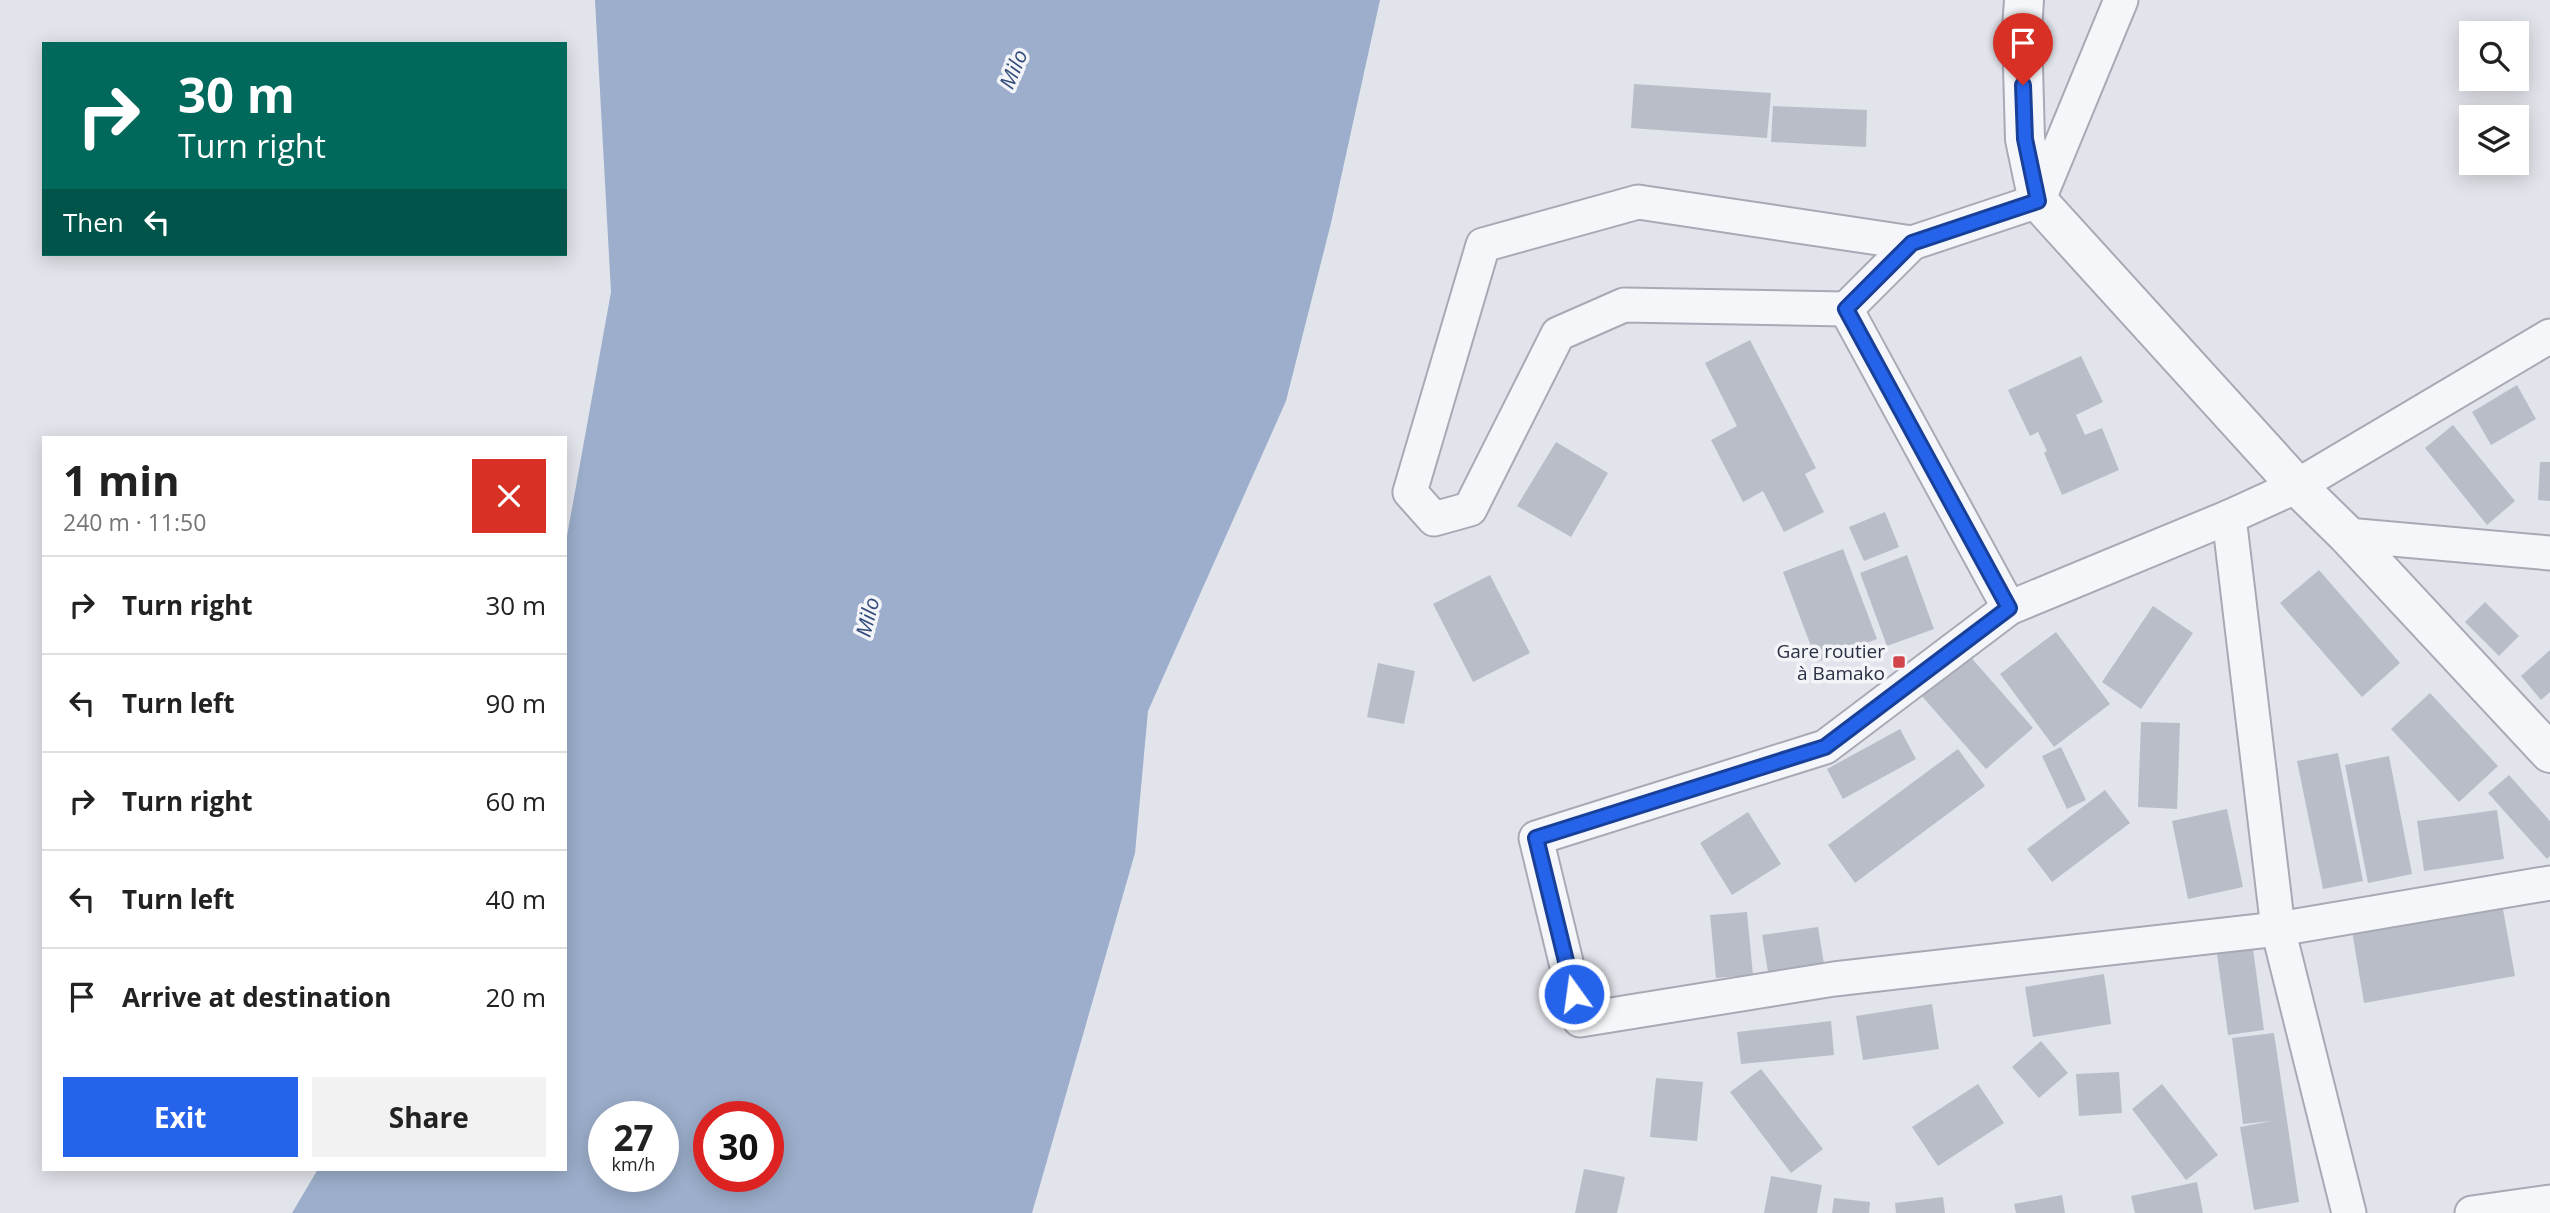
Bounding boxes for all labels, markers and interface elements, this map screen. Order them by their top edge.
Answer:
pin [1993,13,2053,85]
map controls [2459,21,2529,175]
button: search [2459,21,2529,91]
icon: arrive [2004,24,2042,62]
water label: Milo [992,45,1034,93]
text: 30 m [178,61,295,127]
icon: right [63,70,154,161]
button: layers [2459,105,2529,175]
text: Turn right [178,124,326,167]
icon: left [138,203,176,241]
text: Then [63,204,124,240]
text: 1 min [63,451,180,508]
button: close [472,459,546,533]
text: 240 m · 11:50 [63,506,206,538]
icon: right [63,586,101,624]
text: Turn right [122,587,253,623]
text: 30 m [485,587,546,623]
water label: Milo [849,594,885,640]
place label: Gare routier à Bamako [1776,638,1885,686]
marker: Gare routier à Bamako [1891,654,1907,670]
icon: left [63,684,101,722]
text: Turn left [122,685,234,721]
text: 90 m [485,685,546,721]
icon: right [63,782,101,820]
text: Turn right [122,783,253,819]
text: 60 m [485,783,546,819]
icon: left [63,880,101,918]
text: Turn left [122,881,234,917]
text: 40 m [485,881,546,917]
position arrow [1537,957,1611,1031]
icon: arrive [63,978,101,1016]
text: Arrive at destination [122,979,391,1015]
text: 20 m [485,979,546,1015]
button: Exit [63,1077,298,1157]
button: Share [312,1077,546,1157]
speed limit sign: 30 [693,1101,784,1192]
text: 27 [613,1114,654,1161]
text: km/h [612,1152,655,1176]

